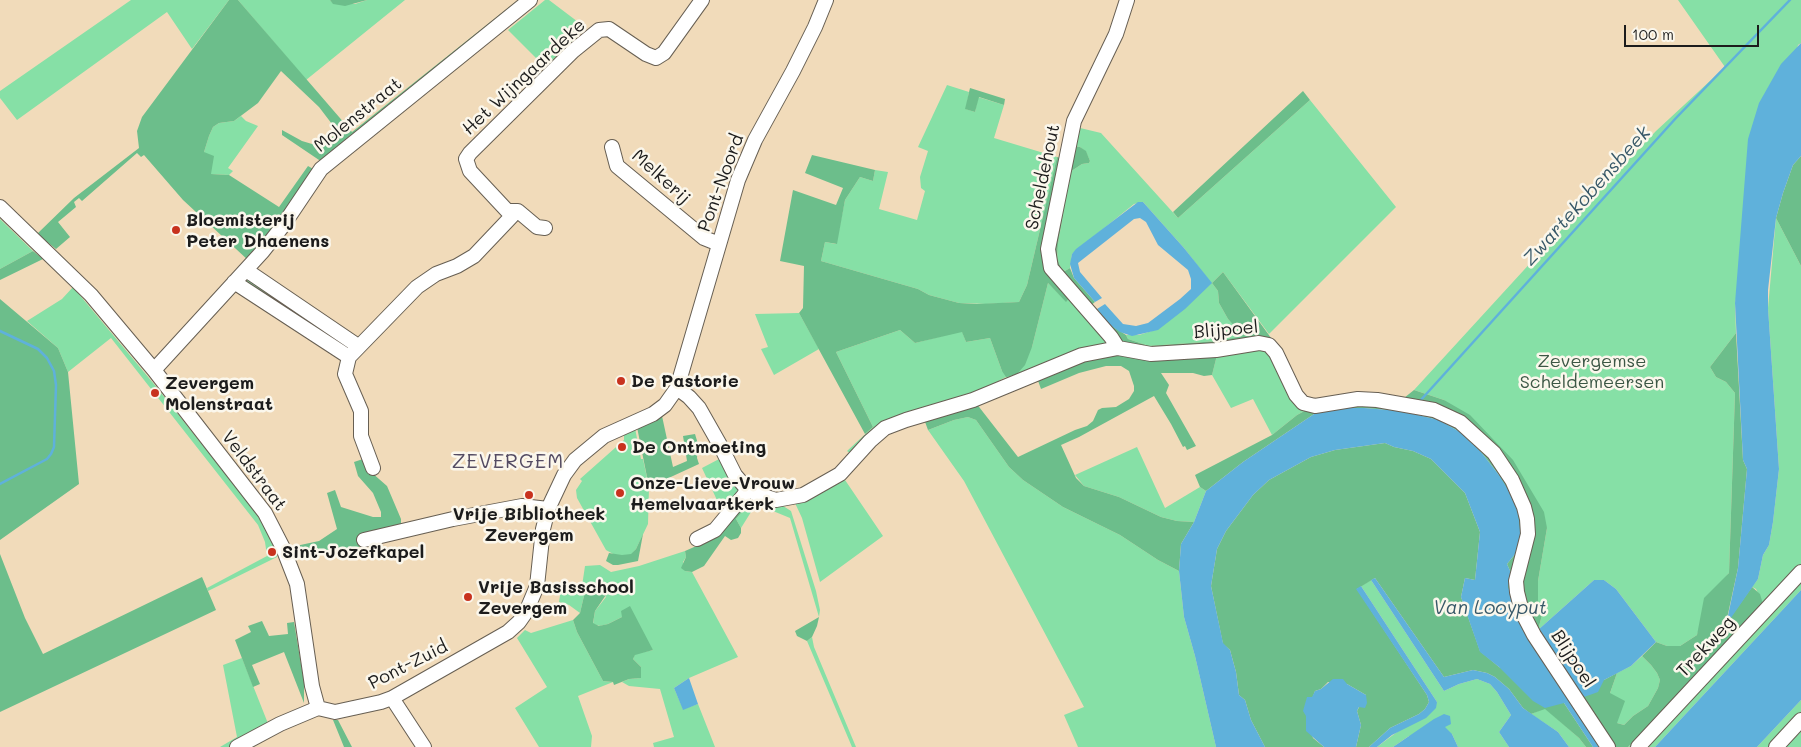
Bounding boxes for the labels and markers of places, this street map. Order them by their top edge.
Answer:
place label: Bloemisterij Peter Dhaenens [186,209,329,252]
marker: Bloemisterij Peter Dhaenens [170,224,182,236]
place label: De Pastorie [631,370,739,392]
place label: Zevergem Molenstraat [165,372,273,414]
marker: De Pastorie [615,375,627,387]
marker: Zevergem Molenstraat [149,387,161,399]
place label: De Ontmoeting [632,436,766,458]
marker: De Ontmoeting [616,441,628,453]
place label: Onze-Lieve-Vrouw Hemelvaartkerk [630,472,795,514]
marker: Onze-Lieve-Vrouw Hemelvaartkerk [614,487,626,499]
marker: Vrije Bibliotheek Zevergem [523,489,535,501]
place label: Vrije Bibliotheek Zevergem [453,503,605,546]
place label: Sint-Jozefkapel [282,541,424,563]
marker: Sint-Jozefkapel [266,546,278,558]
place label: Vrije Basisschool Zevergem [478,576,634,618]
marker: Vrije Basisschool Zevergem [462,591,474,603]

